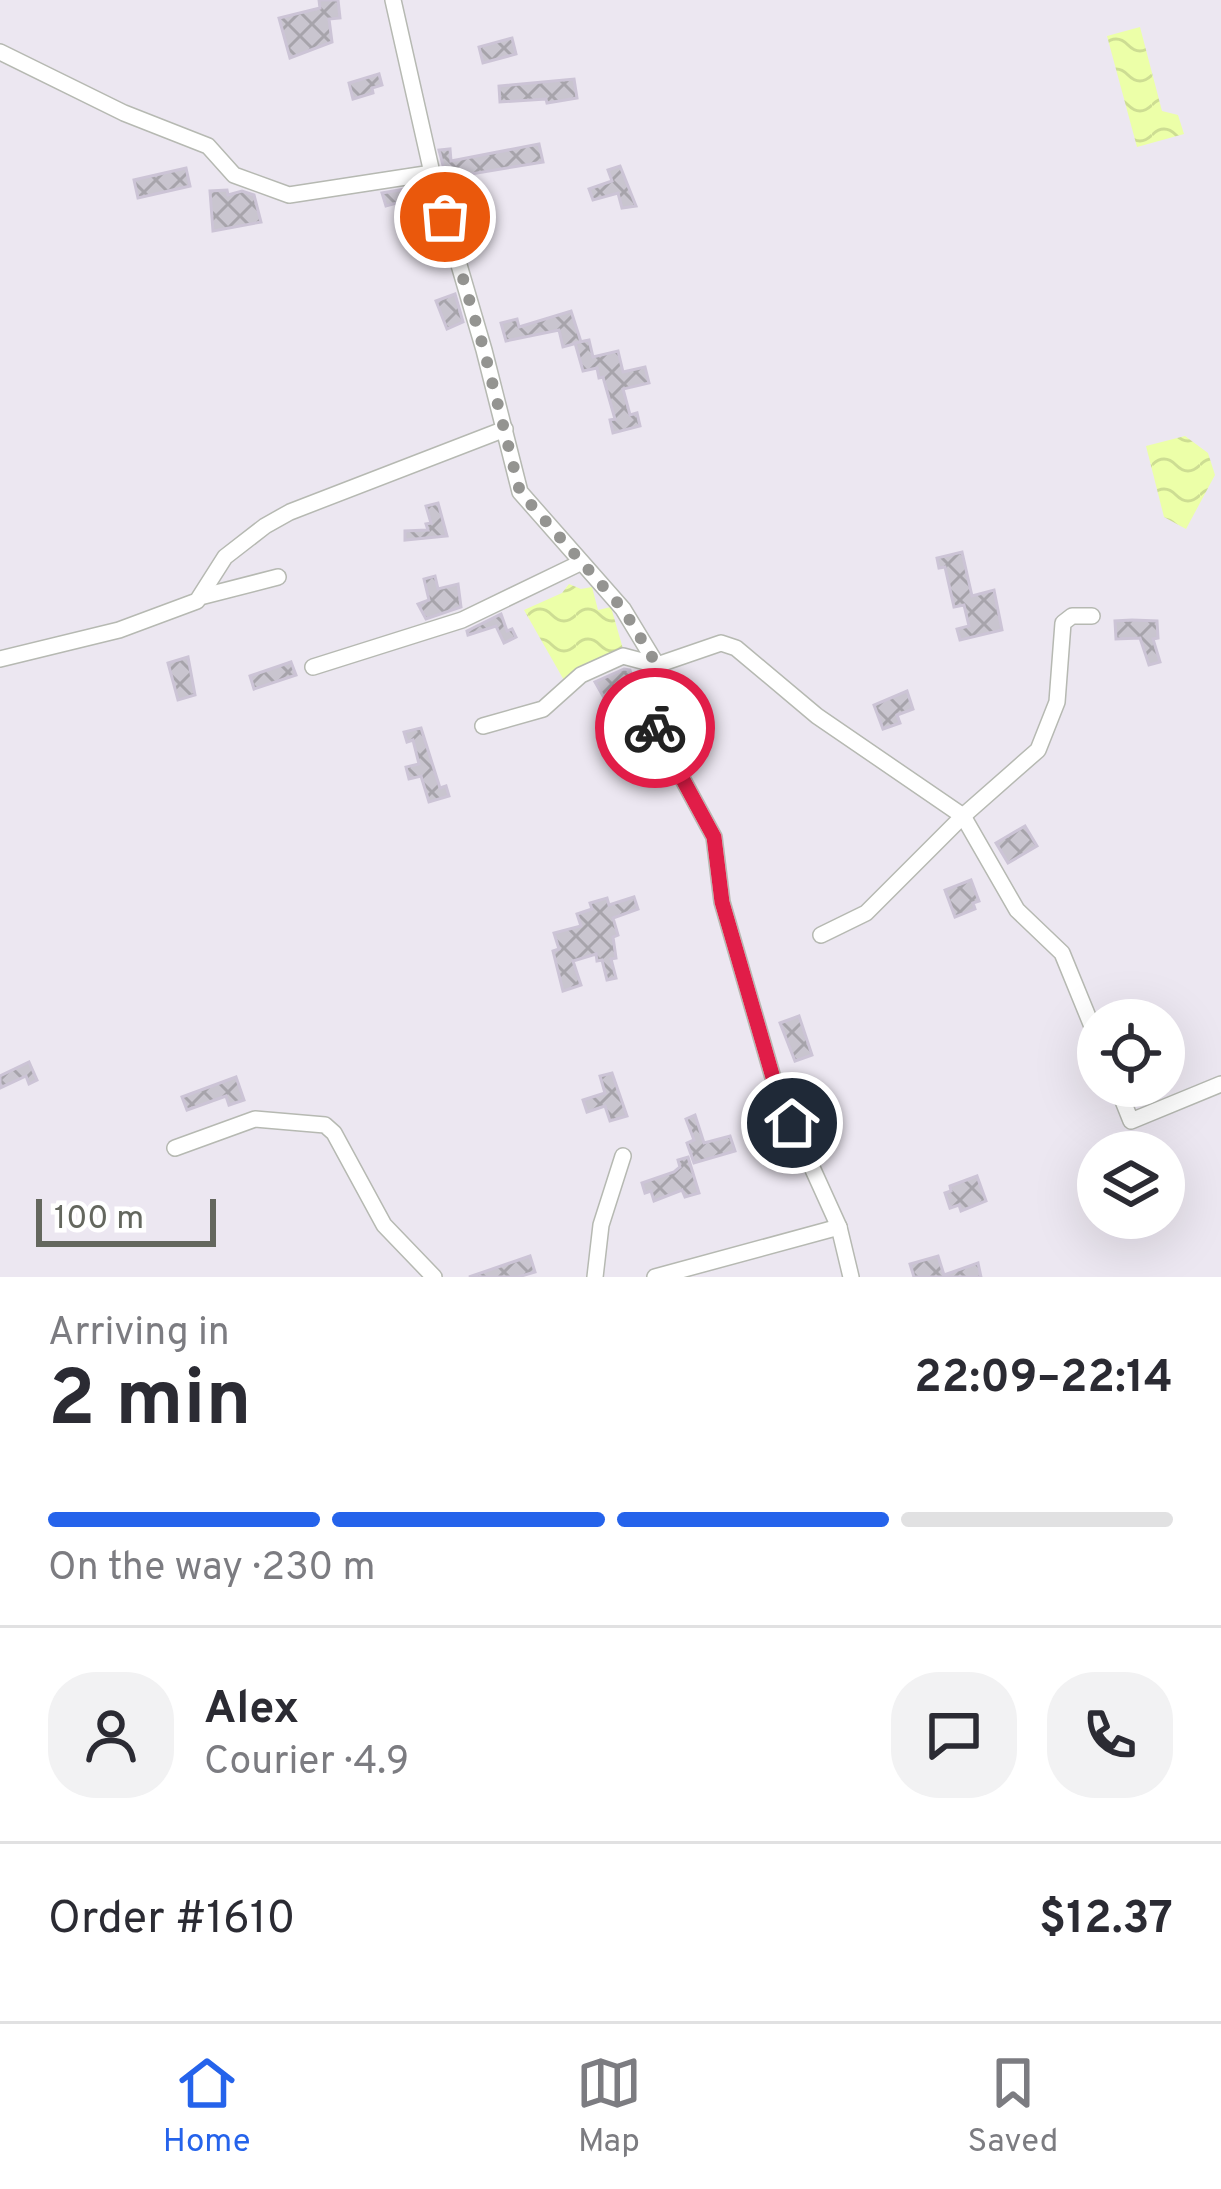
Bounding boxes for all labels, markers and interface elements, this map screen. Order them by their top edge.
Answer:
pin [394,166,496,268]
icon: bag [412,184,478,250]
courier [595,668,715,788]
icon: bike [622,695,688,761]
map controls [1077,999,1185,1239]
button: locate [1077,999,1185,1107]
pin [741,1072,843,1174]
icon: home [759,1090,825,1156]
button: layers [1077,1131,1185,1239]
scale bar [36,1193,216,1246]
text: 100 m [54,1199,144,1241]
text: Arriving in [48,1310,230,1359]
text: 22:09–22:14 [914,1351,1173,1408]
text: 2 min [48,1354,252,1453]
text: On the way · 230 m [48,1545,375,1594]
button: person [48,1672,174,1798]
button: chat [891,1672,1017,1798]
button: phone [1047,1672,1173,1798]
text: Alex [204,1682,299,1739]
text: Courier · 4.9 [204,1739,409,1788]
text: Order #1610 [48,1892,296,1949]
text: $12.37 [1039,1892,1173,1949]
tab: Home [163,2050,250,2164]
tab: Map [576,2050,642,2164]
tab: Saved [968,2050,1058,2164]

